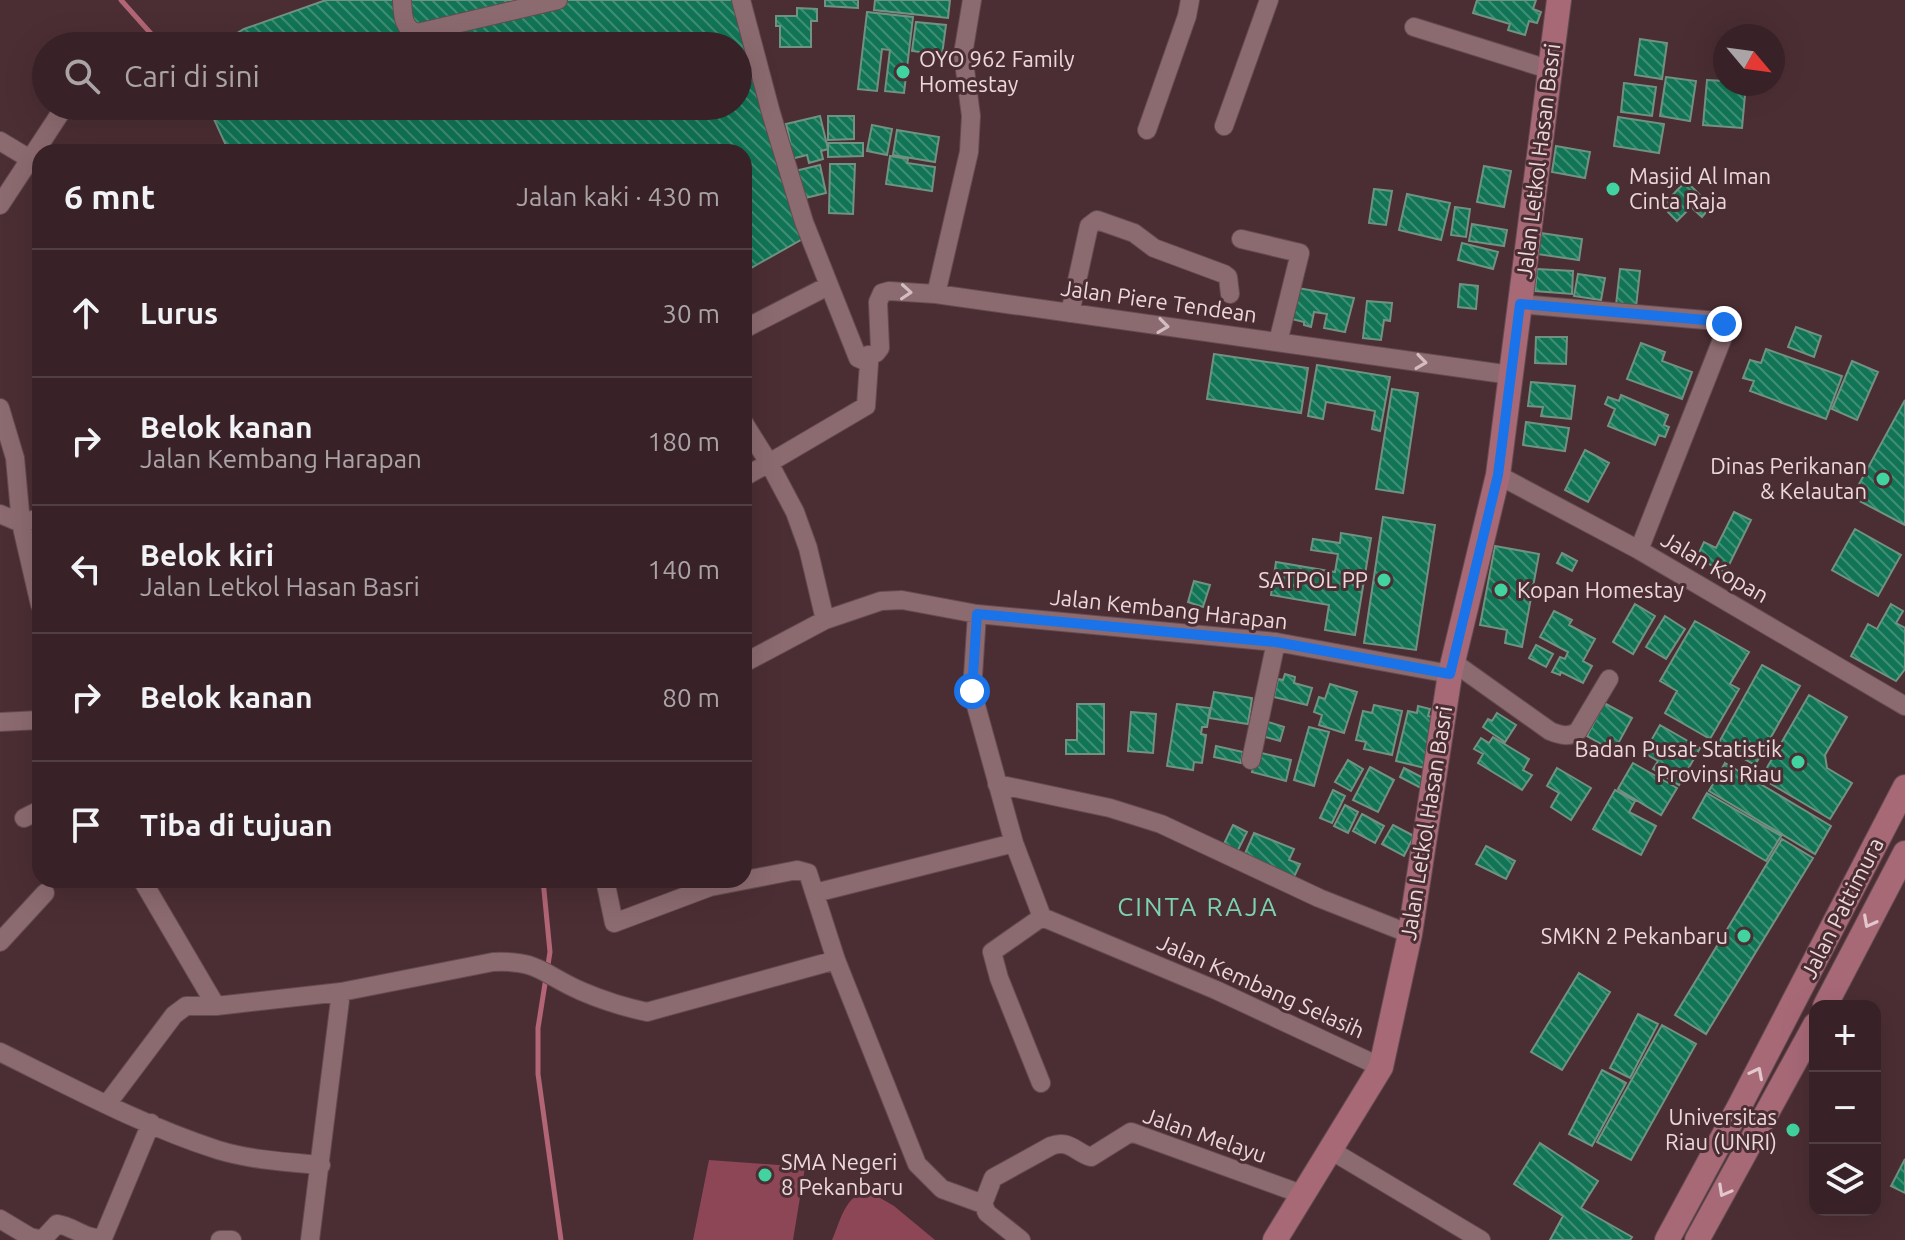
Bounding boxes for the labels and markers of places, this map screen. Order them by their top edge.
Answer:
place label: OYO 962 Family Homestay [919,46,1075,96]
marker: OYO 962 Family Homestay [894,63,912,81]
place label: Masjid Al Iman Cinta Raja [1629,163,1771,213]
marker: Masjid Al Iman Cinta Raja [1604,180,1622,198]
place label: Dinas Perikanan & Kelautan [1710,453,1867,503]
marker: Dinas Perikanan & Kelautan [1874,470,1892,488]
place label: SATPOL PP [1258,567,1368,592]
marker: SATPOL PP [1375,571,1393,589]
place label: Kopan Homestay [1517,577,1685,602]
marker: Kopan Homestay [1492,581,1510,599]
place label: Badan Pusat Statistik Provinsi Riau [1575,736,1782,786]
marker: Badan Pusat Statistik Provinsi Riau [1789,753,1807,771]
place label: SMKN 2 Pekanbaru [1541,923,1728,948]
marker: SMKN 2 Pekanbaru [1735,927,1753,945]
place label: Universitas Riau (UNRI) [1665,1104,1777,1155]
marker: Universitas Riau (UNRI) [1784,1121,1802,1139]
place label: SMA Negeri 8 Pekanbaru [781,1149,903,1199]
marker: SMA Negeri 8 Pekanbaru [756,1166,774,1184]

